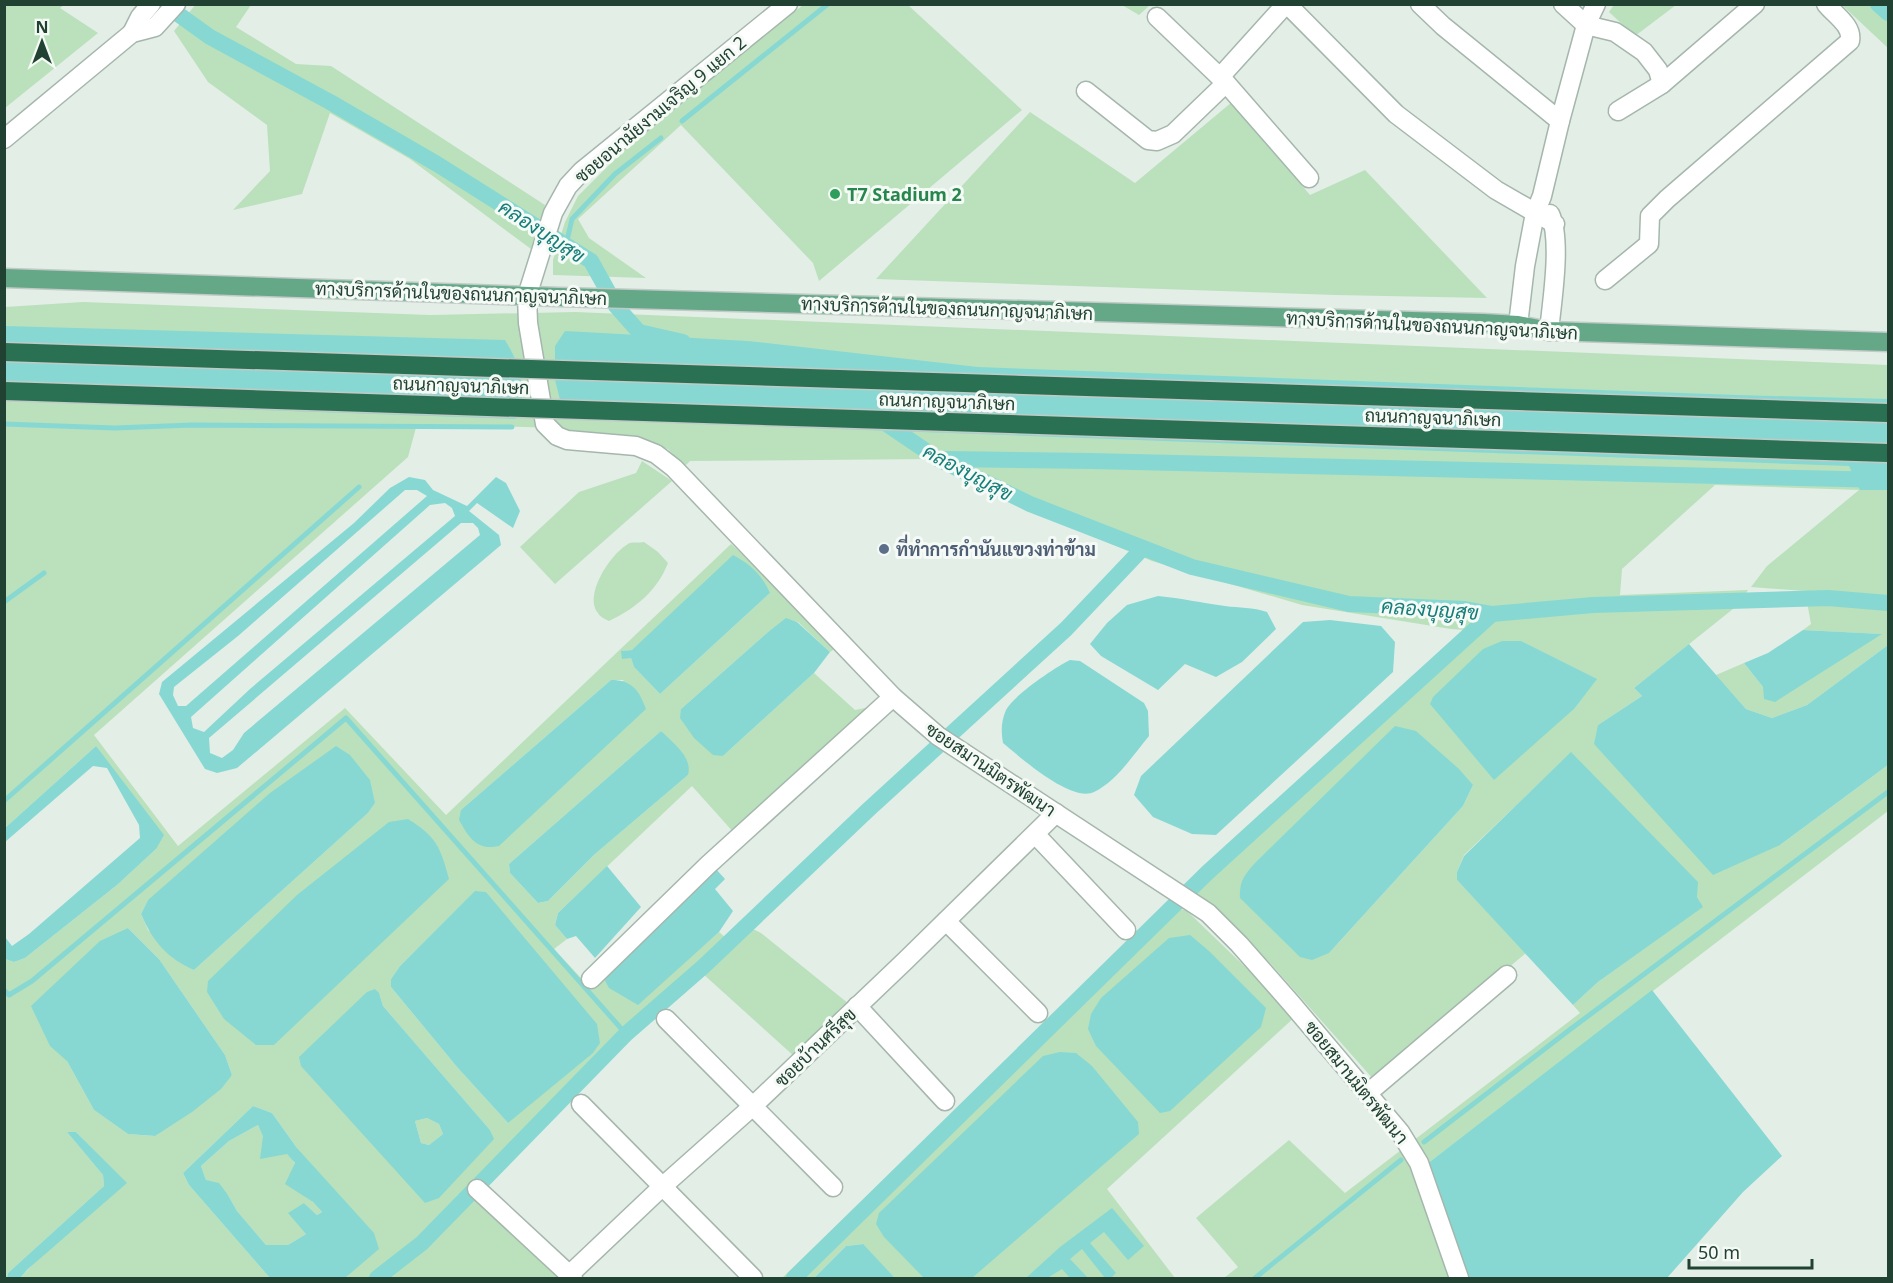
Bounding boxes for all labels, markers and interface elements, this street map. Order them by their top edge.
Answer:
north arrow [12,12,72,72]
text: N [35,16,49,38]
street label: ซอยอนามัยงามเจริญ 9 แยก 2 [569,30,751,188]
place label: T7 Stadium 2 [847,182,962,206]
marker: T7 Stadium 2 [828,187,842,201]
water label: คลองบุญสุข [493,193,590,270]
street label: ทางบริการด้านในของถนนกาญจนาภิเษก [315,276,607,310]
street label: ทางบริการด้านในของถนนกาญจนาภิเษก [801,291,1093,325]
street label: ทางบริการด้านในของถนนกาญจนาภิเษก [1285,305,1579,345]
street label: ถนนกาญจนาภิเษก [392,371,530,399]
street label: ถนนกาญจนาภิเษก [878,387,1016,415]
street label: ถนนกาญจนาภิเษก [1364,403,1502,431]
water label: คลองบุญสุข [918,437,1017,508]
place label: ที่ทำการกำนันแขวงท่าข้าม [896,534,1096,561]
marker: ที่ทำการกำนันแขวงท่าข้าม [877,542,891,556]
water label: คลองบุญสุข [1380,592,1480,627]
street label: ซอยสมานมิตรพัฒนา [921,716,1061,822]
street label: ซอยบ้านศรีสุข [769,1002,862,1093]
street label: ซอยสมานมิตรพัฒนา [1300,1015,1414,1149]
scale bar [1689,1232,1812,1270]
text: 50 m [1698,1240,1740,1264]

